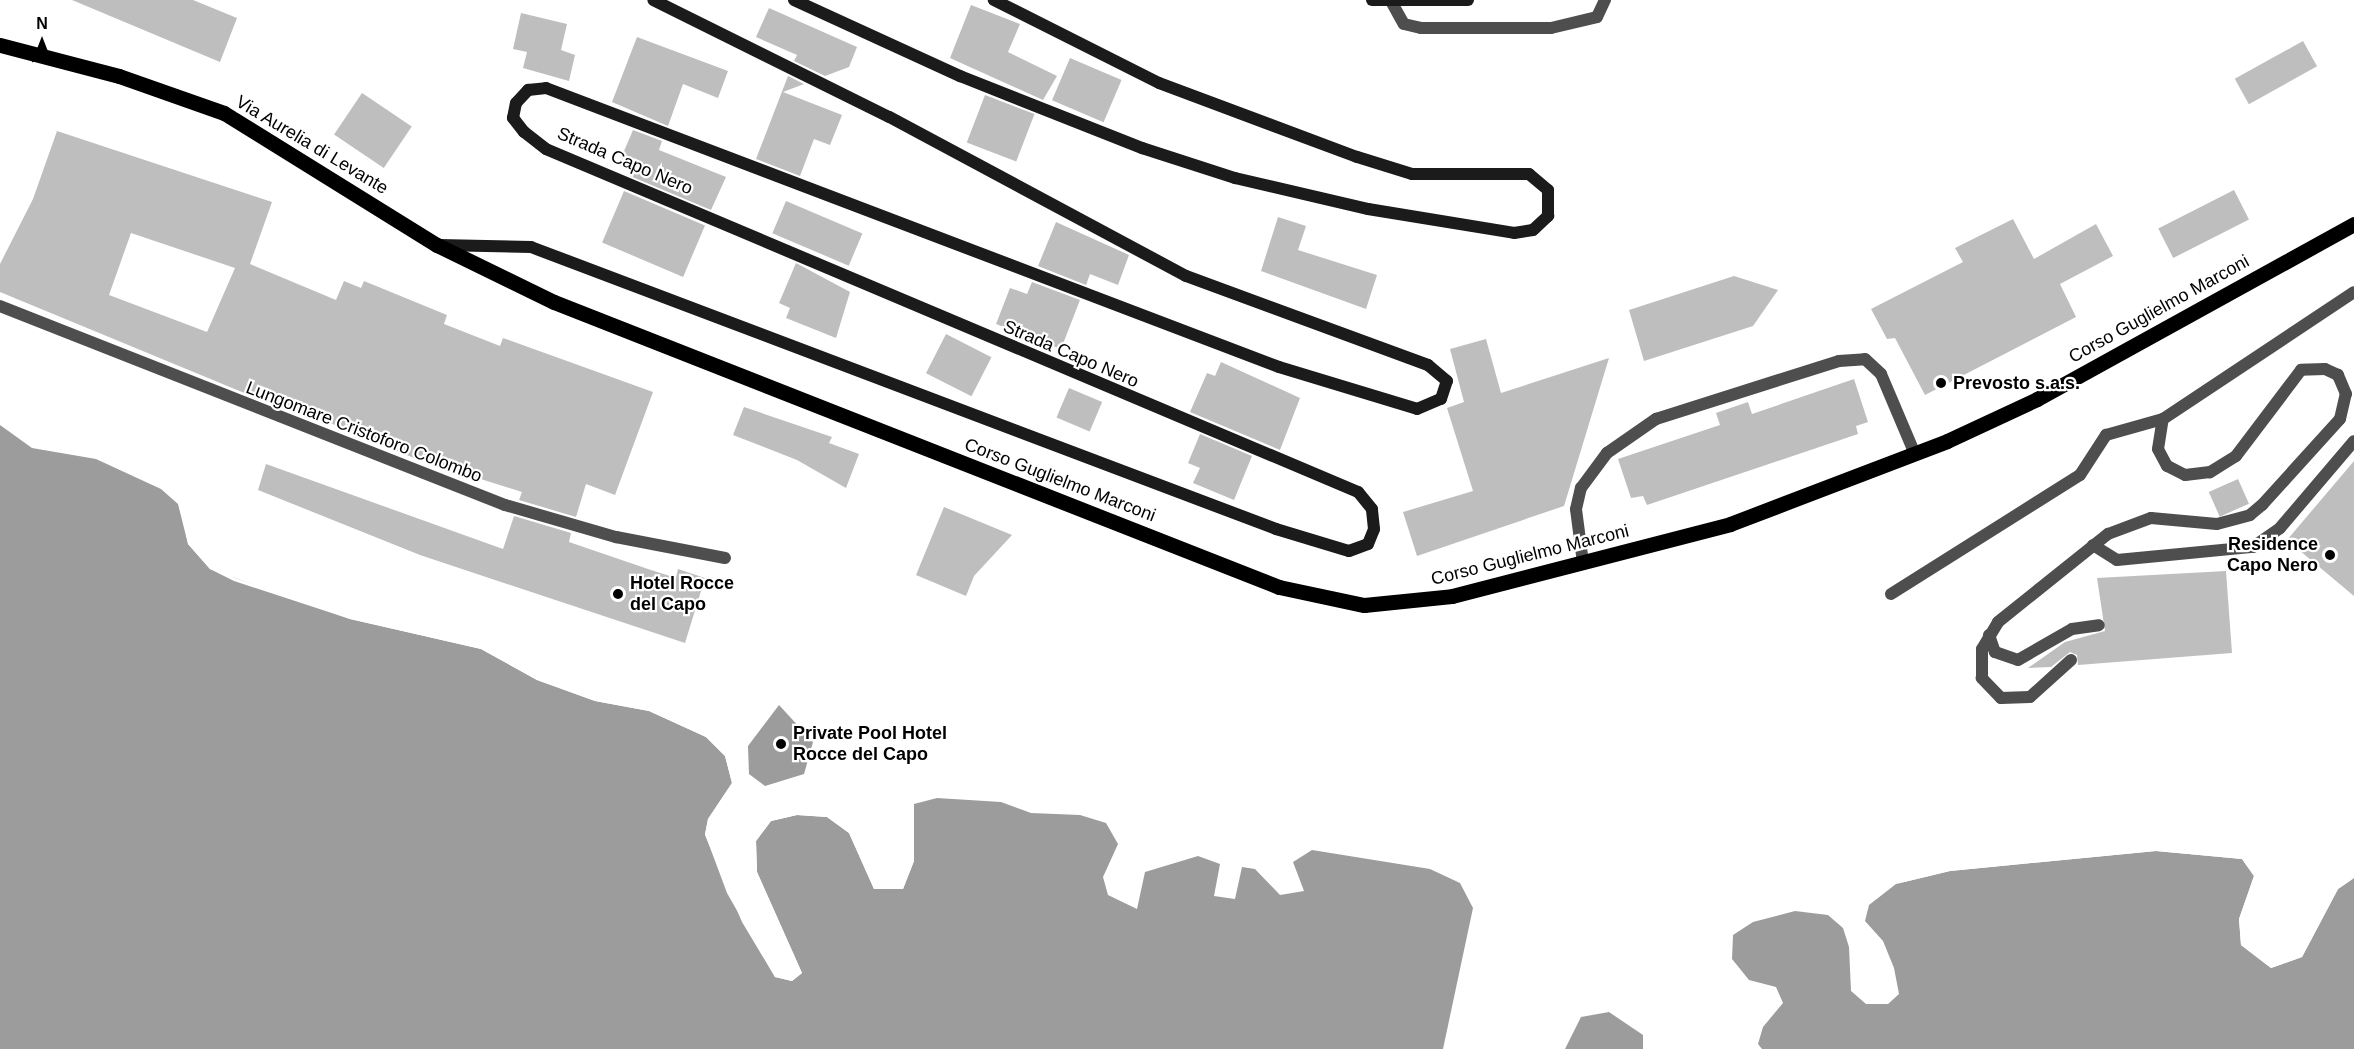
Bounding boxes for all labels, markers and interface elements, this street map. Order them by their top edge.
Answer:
north arrow [12,12,72,72]
text: N [36,15,48,32]
street label: Via Aurelia di Levante [232,91,392,199]
street label: Strada Capo Nero [554,123,696,199]
street label: Corso Guglielmo Marconi [2065,250,2253,368]
street label: Strada Capo Nero [1000,316,1142,392]
place label: Prevosto s.a.s. [1953,372,2080,394]
marker: Prevosto s.a.s. [1934,376,1948,390]
street label: Lungomare Cristoforo Colombo [243,377,485,487]
street label: Corso Guglielmo Marconi [961,434,1159,526]
street label: Corso Guglielmo Marconi [1429,520,1631,590]
place label: Residence Capo Nero [2227,534,2318,576]
marker: Residence Capo Nero [2323,548,2337,562]
place label: Hotel Rocce del Capo [630,573,734,616]
marker: Hotel Rocce del Capo [611,587,625,601]
place label: Private Pool Hotel Rocce del Capo [793,723,947,766]
marker: Private Pool Hotel Rocce del Capo [774,737,788,751]

